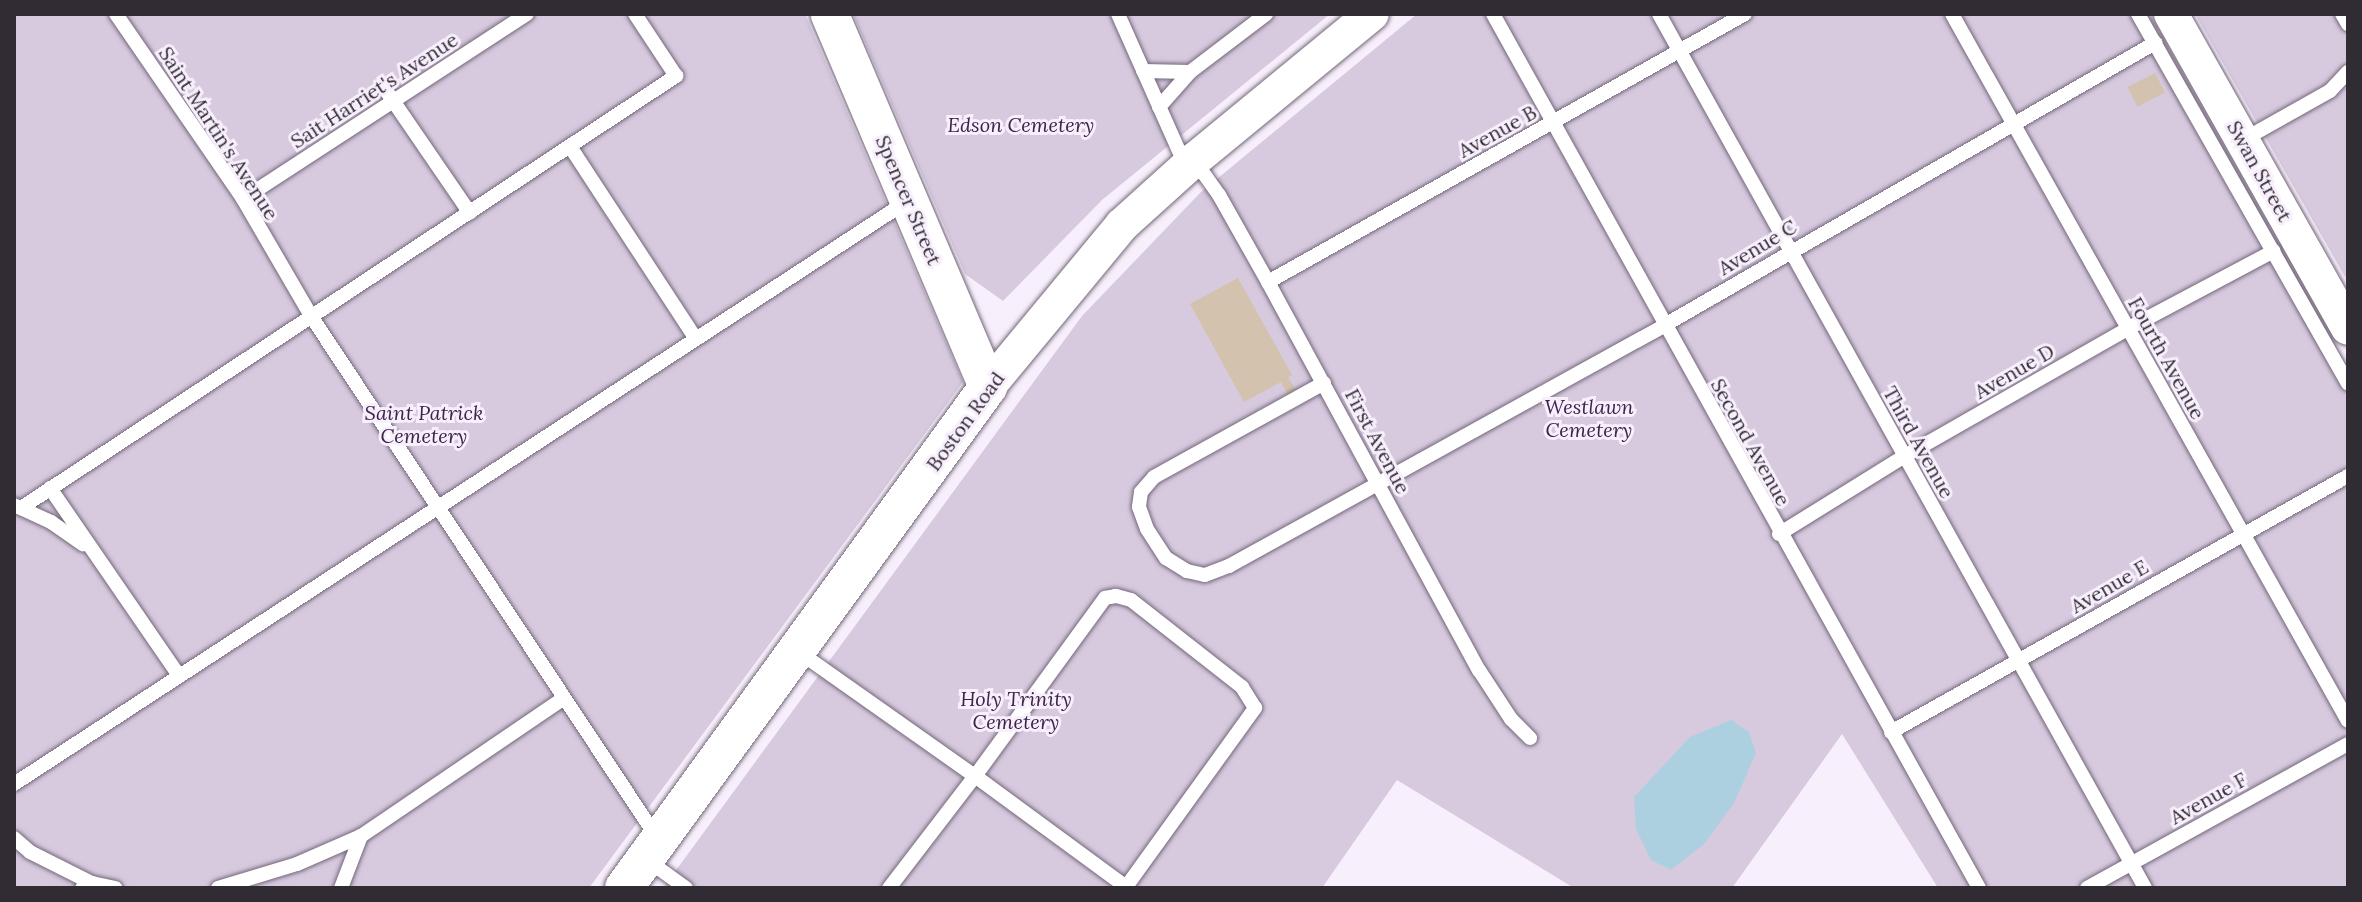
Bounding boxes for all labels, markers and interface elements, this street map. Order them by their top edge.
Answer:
street label: Sait Harriet's Avenue [286,27,462,153]
street label: Saint Martin's Avenue [154,42,284,224]
street label: Avenue B [1454,100,1540,162]
park label: Edson Cemetery [948,112,1094,136]
street label: Swan Street [2222,116,2298,226]
street label: Spencer Street [871,132,947,268]
street label: Avenue C [1713,214,1801,280]
street label: Fourth Avenue [2124,293,2210,423]
street label: Avenue D [1970,339,2058,403]
street label: Boston Road [921,367,1009,475]
street label: Second Avenue [1706,374,1796,510]
street label: Third Avenue [1878,382,1960,502]
street label: First Avenue [1340,384,1416,498]
park label: Westlawn Cemetery [1545,394,1633,441]
park label: Saint Patrick Cemetery [365,400,483,447]
street label: Avenue E [2066,554,2152,618]
park label: Holy Trinity Cemetery [960,687,1072,734]
street label: Avenue F [2165,767,2251,829]

